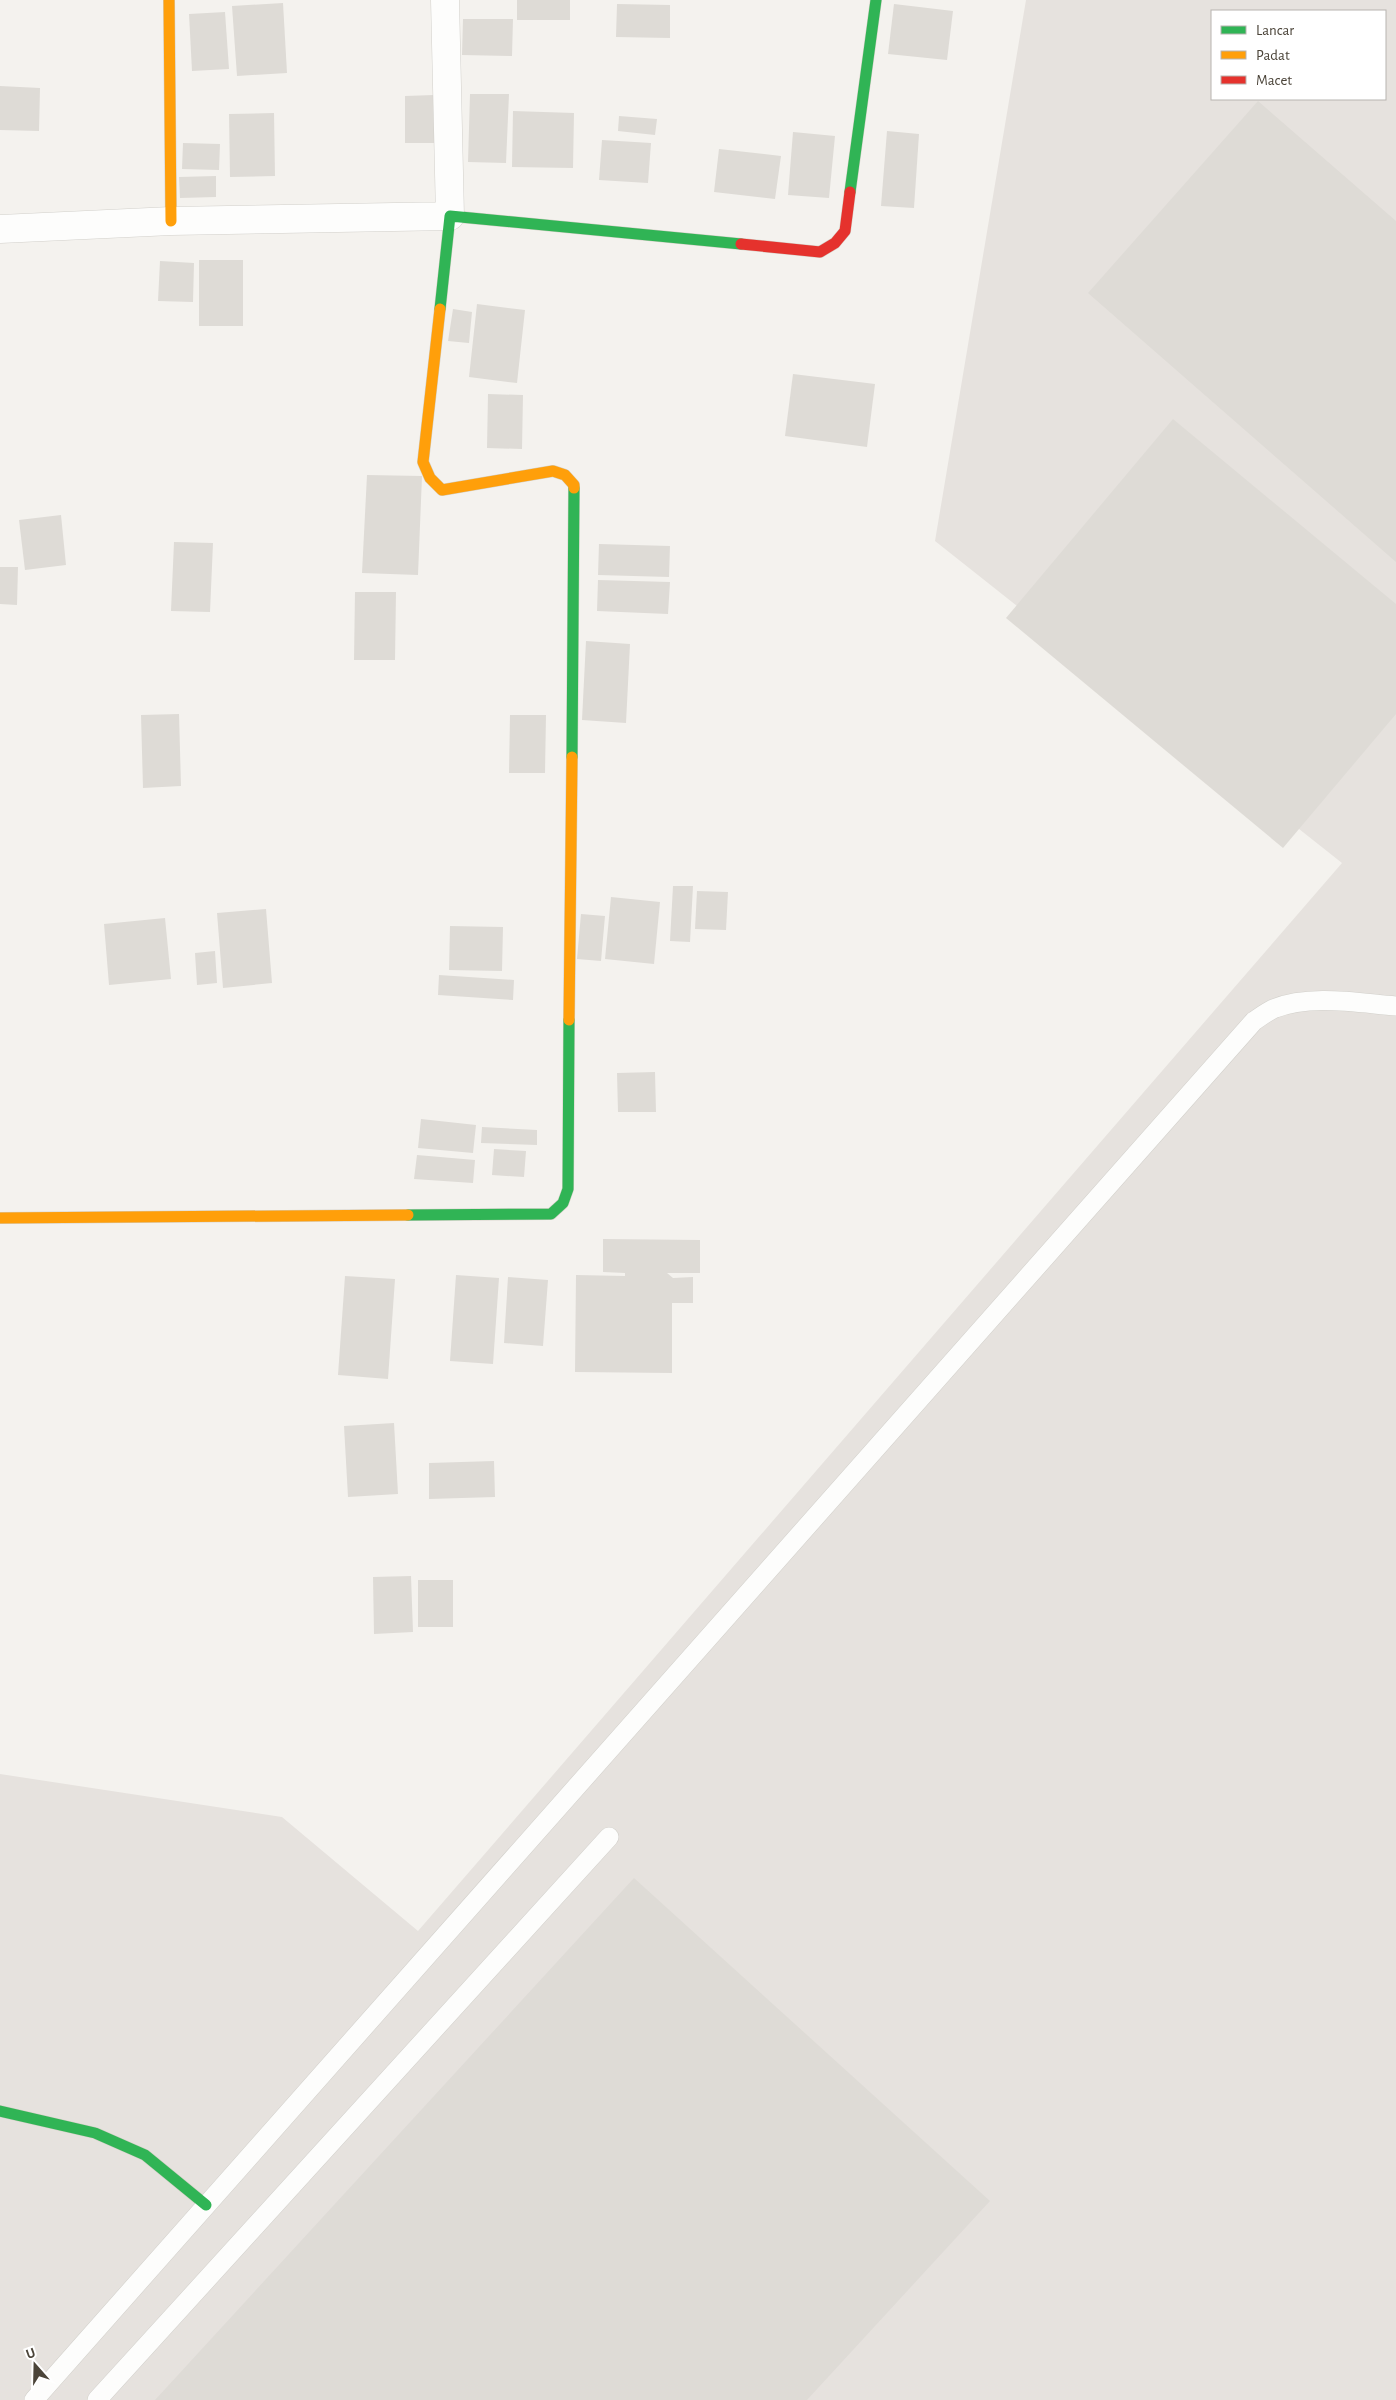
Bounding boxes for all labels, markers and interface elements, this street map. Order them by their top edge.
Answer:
legend [1211,10,1386,100]
text: Lancar [1256,23,1294,38]
text: Padat [1256,48,1290,63]
text: Macet [1256,73,1292,88]
north arrow [10,2340,60,2390]
text: U [24,2346,38,2362]

